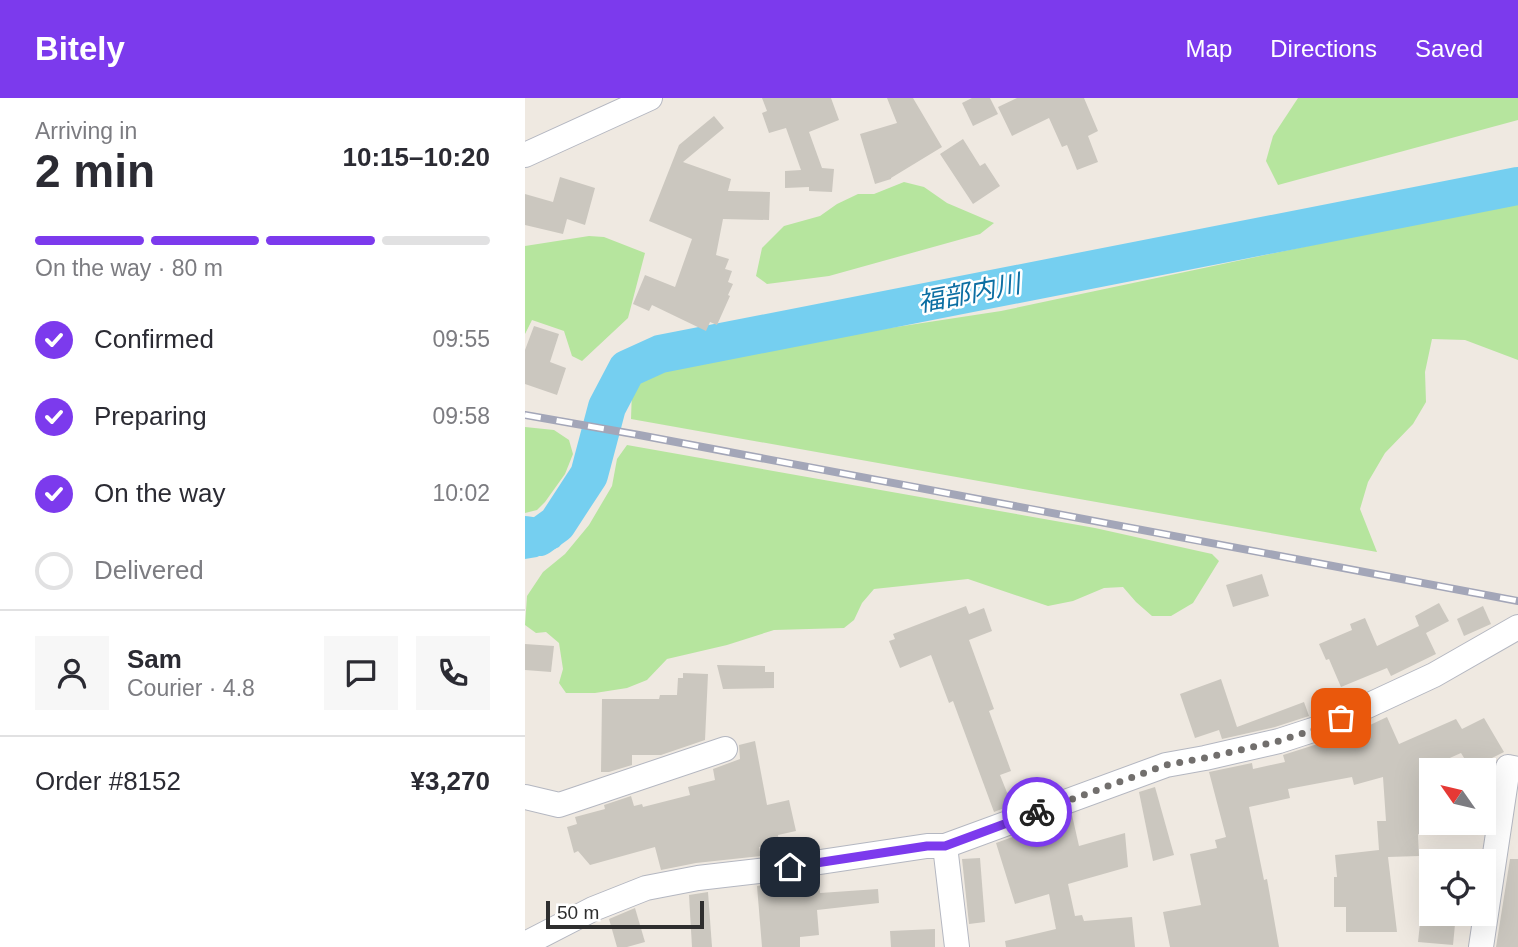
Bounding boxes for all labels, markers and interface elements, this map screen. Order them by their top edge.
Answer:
text: Bitely [35,30,125,67]
text: Map [1186,35,1232,62]
text: Directions [1270,35,1377,62]
text: Saved [1415,35,1483,62]
text: Arriving in [35,118,137,144]
text: 10:15–10:20 [343,142,490,172]
text: 2 min [35,145,155,197]
text: On the way · 80 m [35,255,223,281]
water label: 福部内川 [915,268,1026,318]
icon: check [35,321,73,359]
text: Confirmed [94,324,214,354]
text: 09:55 [432,326,490,352]
icon: check [35,398,73,436]
text: Preparing [94,401,207,431]
text: 09:58 [432,403,490,429]
icon: check [35,475,73,513]
text: On the way [94,478,226,508]
text: 10:02 [432,480,490,506]
text: Delivered [94,555,204,585]
button: person [35,636,109,710]
button: chat [324,636,398,710]
button: phone [416,636,490,710]
text: Sam [127,644,182,674]
text: Courier · 4.8 [127,675,255,701]
pin [1311,688,1371,748]
icon: bag [1322,699,1360,737]
north arrow [1419,758,1496,835]
map controls [1419,758,1496,926]
text: Order #8152 [35,766,181,796]
text: ¥3,270 [410,766,490,796]
courier [1002,777,1072,847]
icon: bike [1018,793,1056,831]
pin [760,837,820,897]
icon: home [771,848,809,886]
button: locate [1419,849,1496,926]
scale bar [546,898,703,930]
text: 50 m [557,902,599,923]

